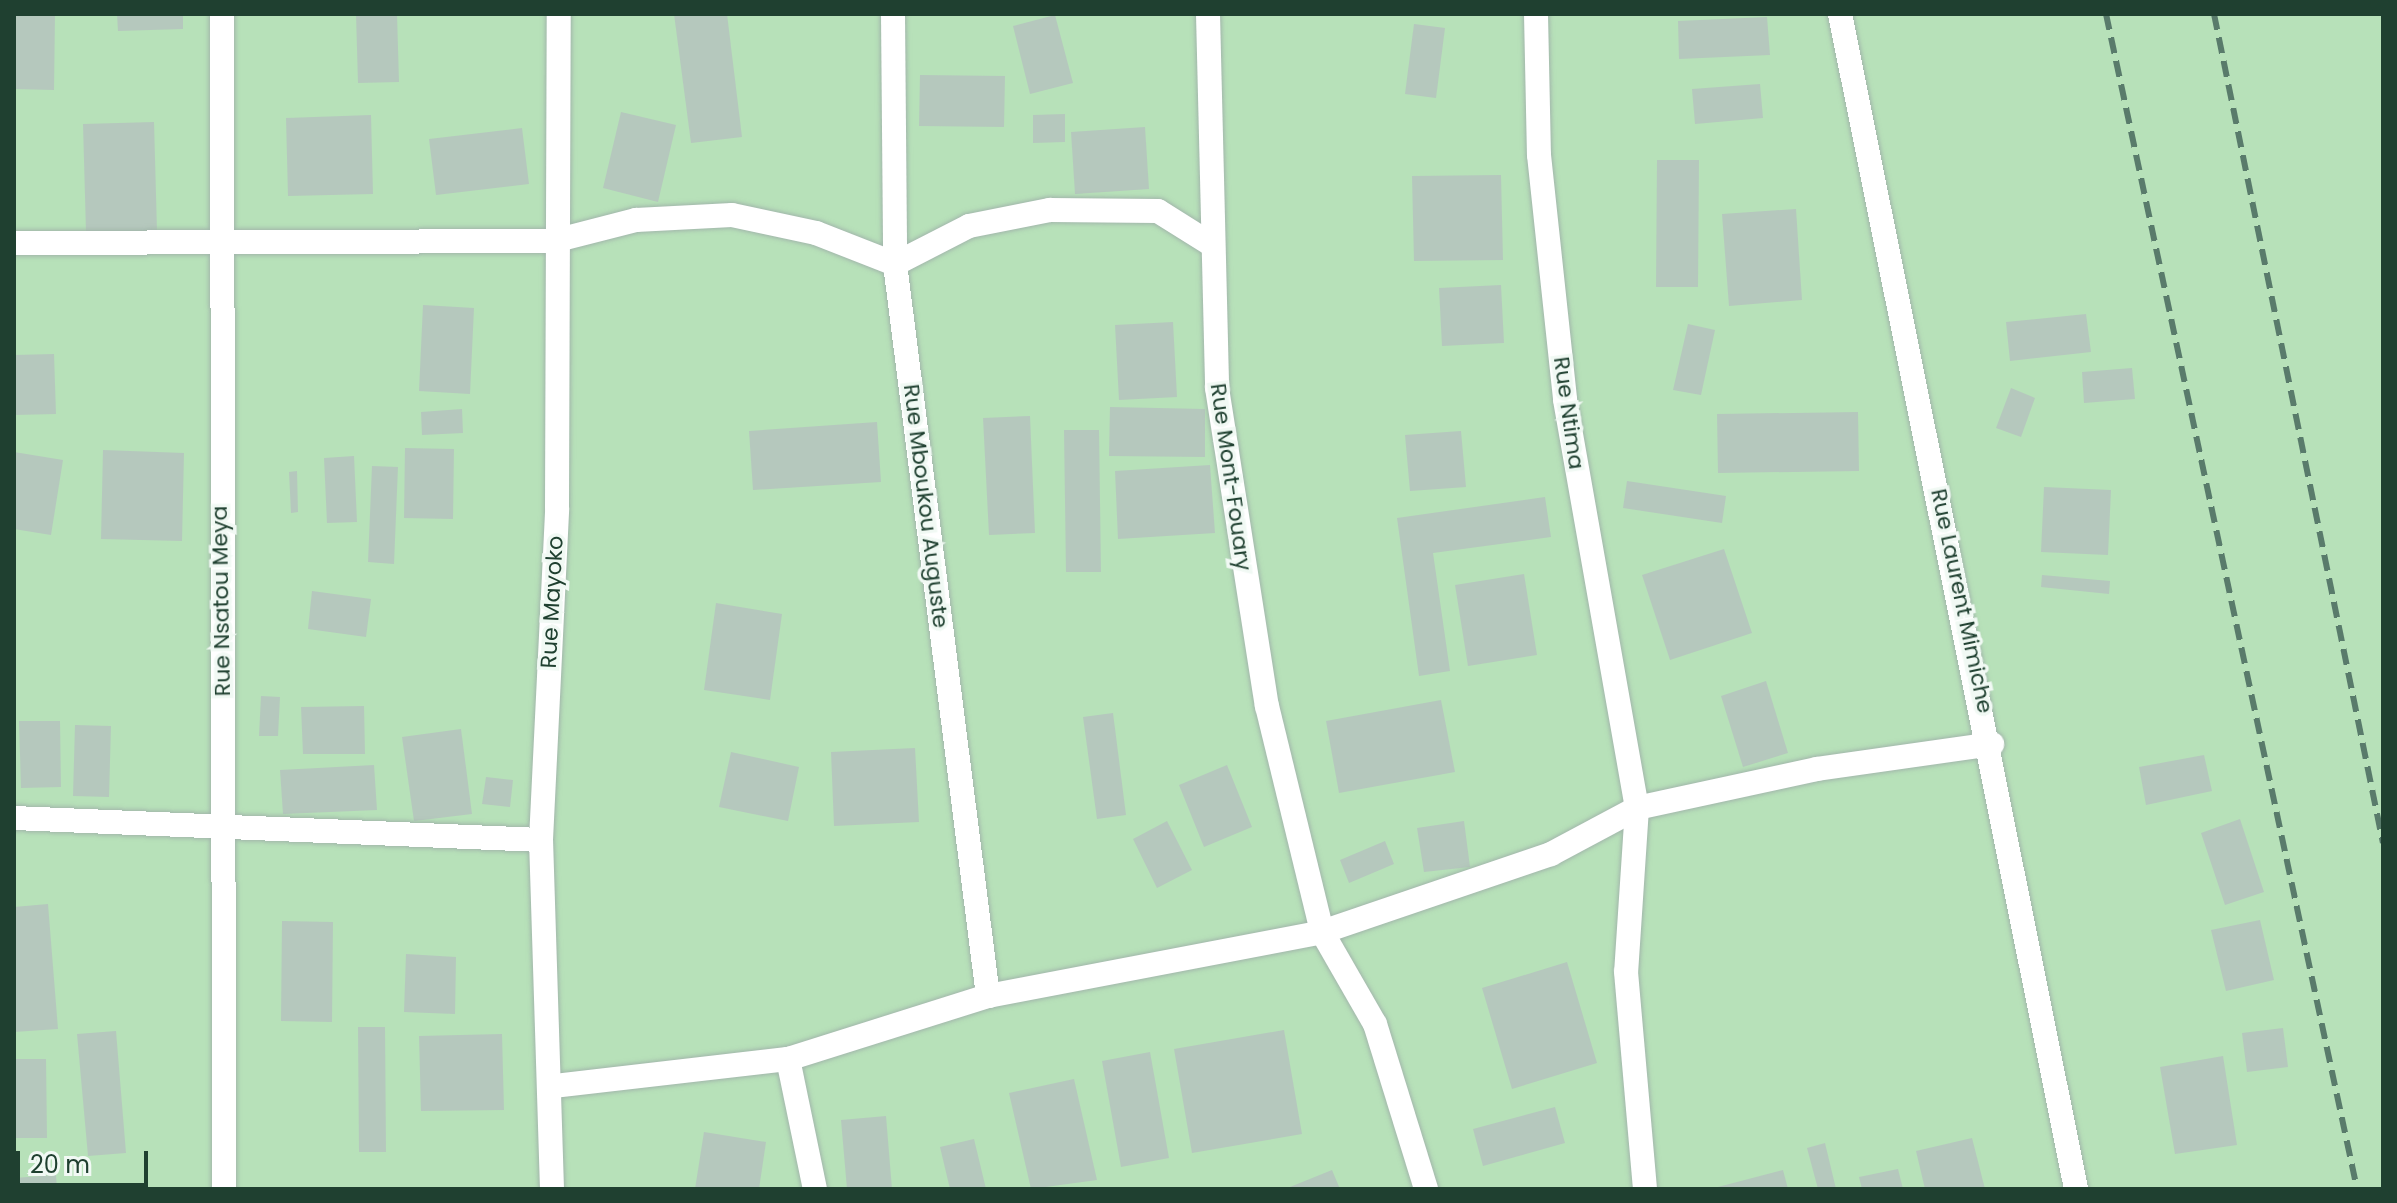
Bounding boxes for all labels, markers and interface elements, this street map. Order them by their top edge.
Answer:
street label: Rue Ntima [1548,355,1590,471]
street label: Rue Mont-Fouary [1205,382,1257,572]
street label: Rue Mboukou Auguste [898,383,954,629]
street label: Rue Laurent Mimiche [1925,486,1999,716]
street label: Rue Nsatou Meya [206,505,236,697]
street label: Rue Mayoko [535,535,569,669]
scale bar [20,1135,152,1185]
text: 20 m [30,1148,90,1181]

